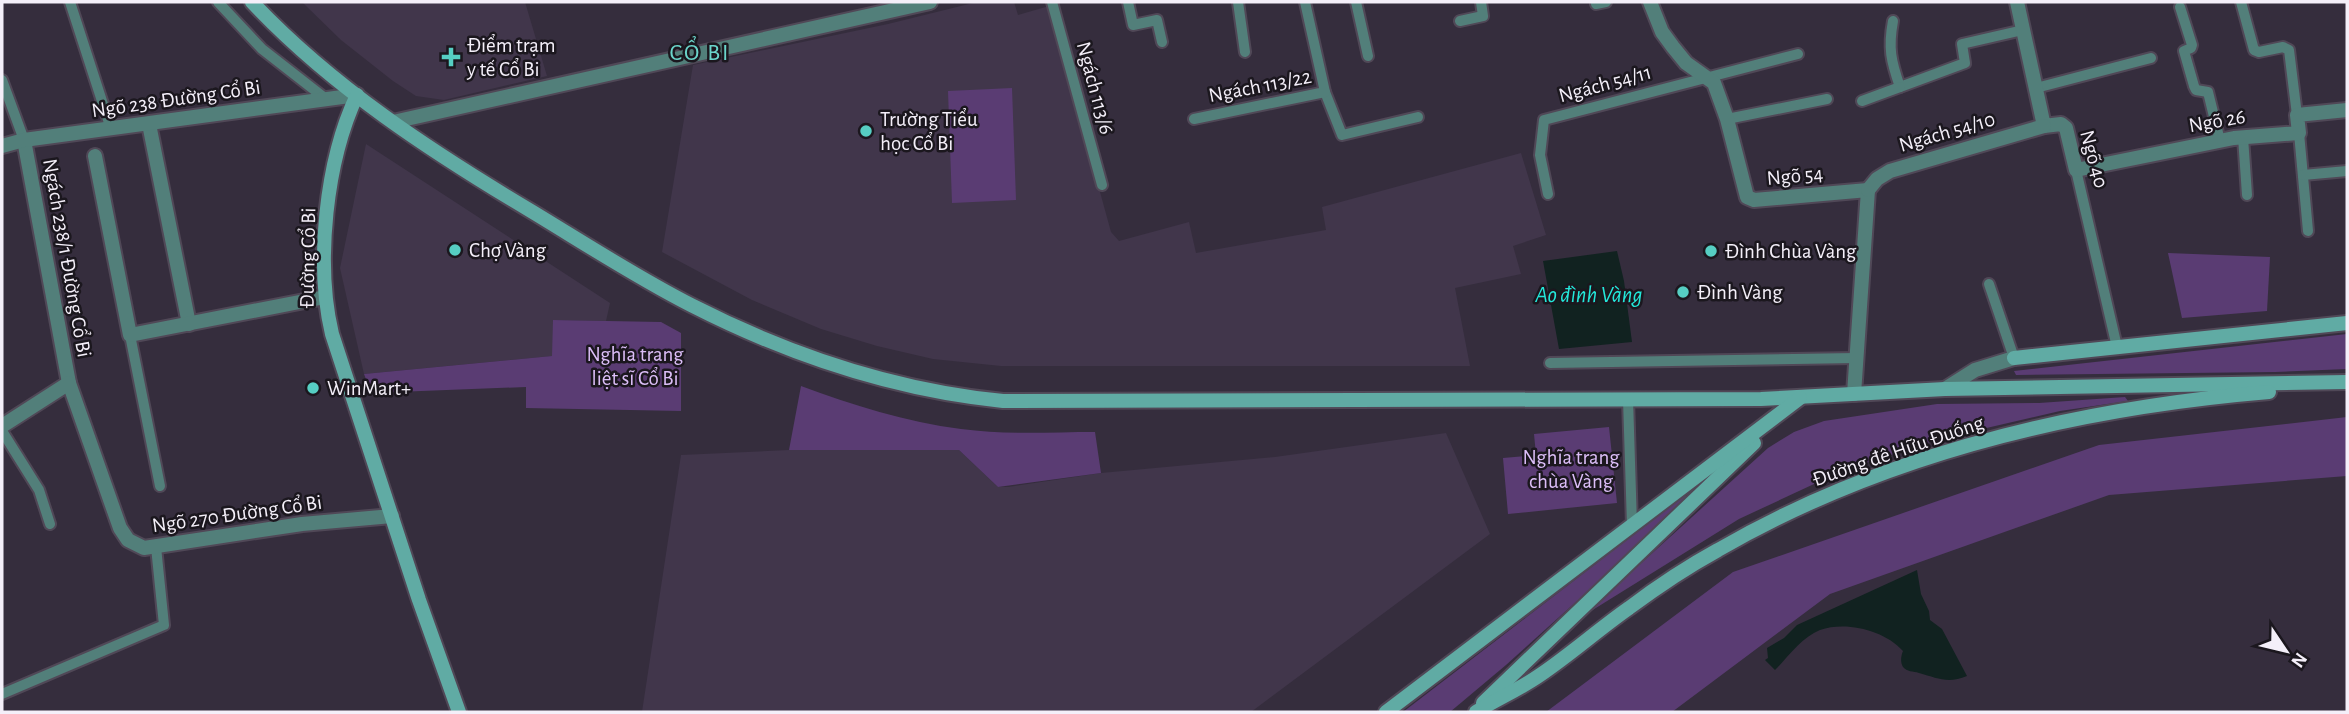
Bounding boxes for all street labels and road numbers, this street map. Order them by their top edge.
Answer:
street label: Ngách 113/6 [1073,39,1117,137]
street label: Ngách 54/11 [1556,62,1654,106]
street label: Ngách 113/22 [1207,66,1313,106]
street label: Ngõ 238 Đường Cổ Bi [90,76,262,121]
street label: Ngõ 26 [2187,106,2247,136]
street label: Ngách 54/10 [1896,108,1998,156]
street label: Ngõ 40 [2076,128,2112,190]
street label: Ngách 238/1 Đường Cổ Bi [39,157,96,359]
street label: Ngõ 54 [1766,163,1824,189]
street label: Đường Cổ Bi [296,207,319,309]
street label: Đường đê Hữu Đuống [1810,412,1987,490]
street label: Ngõ 270 Đường Cổ Bi [151,491,323,536]

